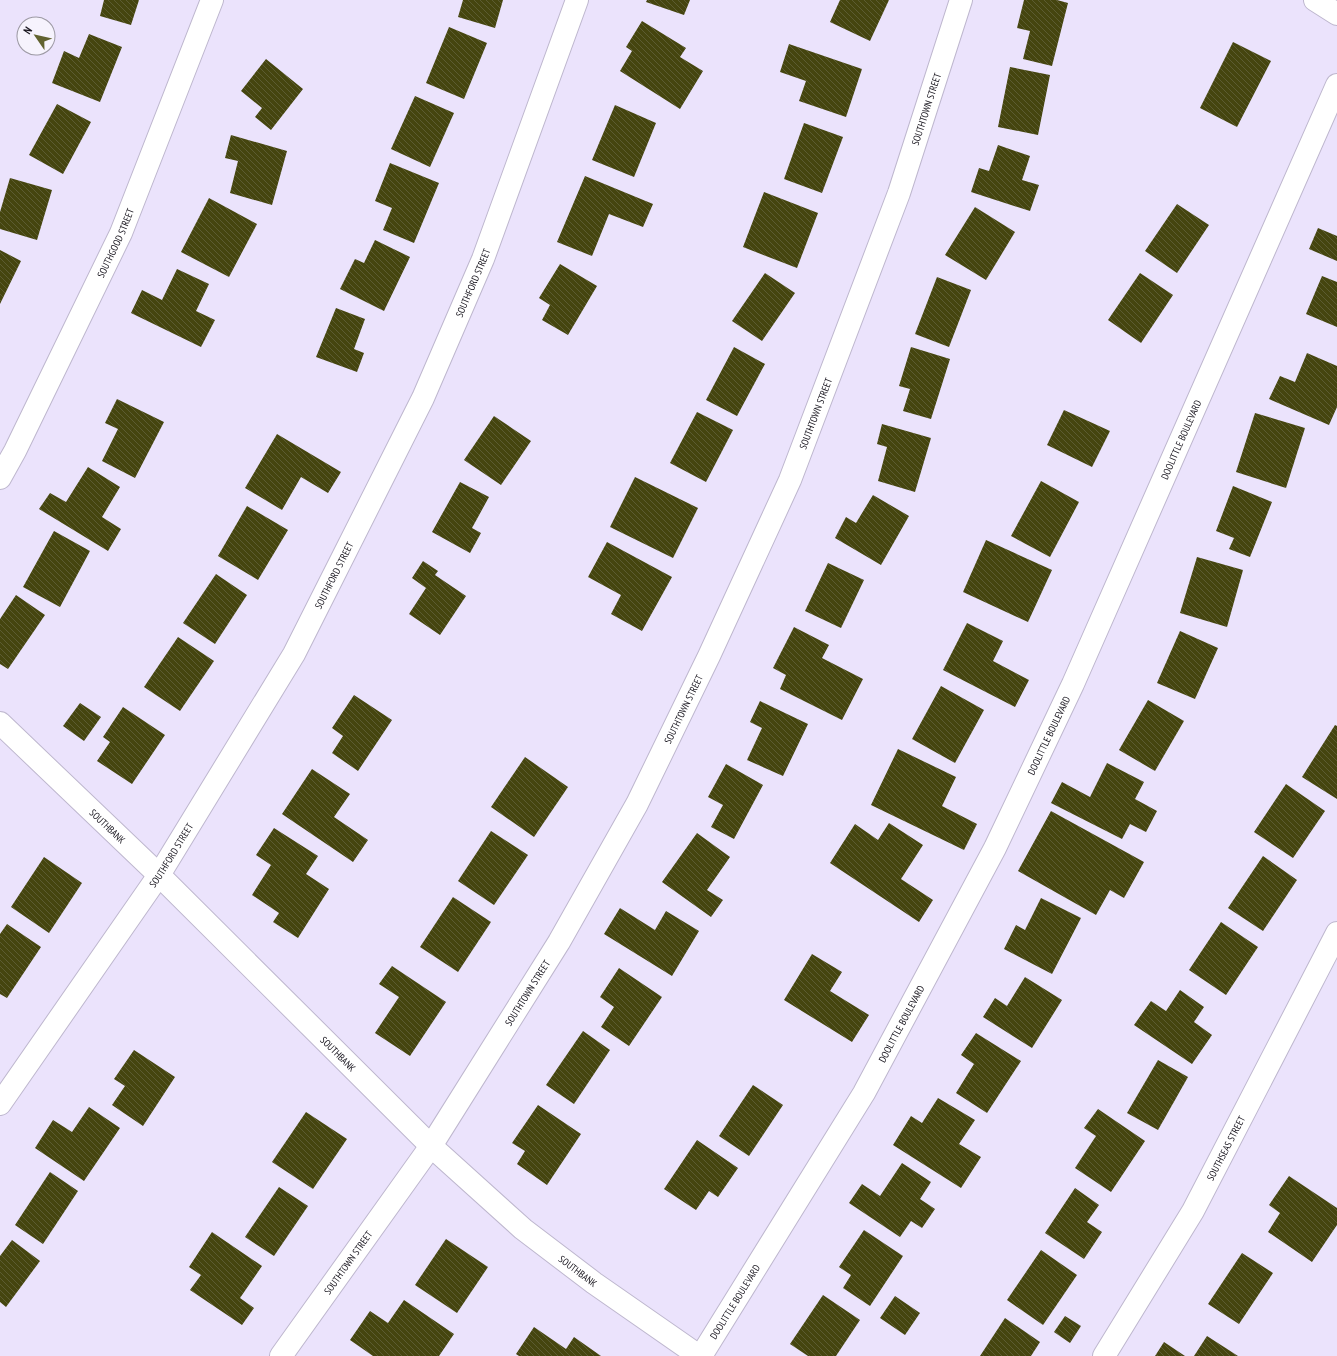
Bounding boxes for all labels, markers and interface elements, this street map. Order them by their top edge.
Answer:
north arrow [16,16,56,56]
text: N [20,24,35,37]
street label: SOUTHTOWN STREET [908,71,944,147]
street label: SOUTHGOOD STREET [94,206,137,280]
street label: SOUTHFORD STREET [452,246,493,319]
street label: SOUTHTOWN STREET [796,375,835,451]
street label: DOOLITTLE BOULEVARD [1158,398,1204,481]
street label: SOUTHFORD STREET [311,539,356,611]
street label: SOUTHTOWN STREET [661,672,706,746]
street label: DOOLITTLE BOULEVARD [1024,694,1073,777]
street label: SOUTHBANK [87,806,128,846]
street label: SOUTHFORD STREET [146,820,196,890]
street label: SOUTHTOWN STREET [502,957,553,1028]
street label: DOOLITTLE BOULEVARD [875,983,927,1064]
street label: SOUTHBANK [318,1033,359,1074]
street label: SOUTHSEAS STREET [1203,1113,1248,1183]
street label: SOUTHTOWN STREET [321,1228,375,1297]
street label: SOUTHBANK [556,1252,600,1290]
street label: DOOLITTLE BOULEVARD [707,1262,763,1341]

